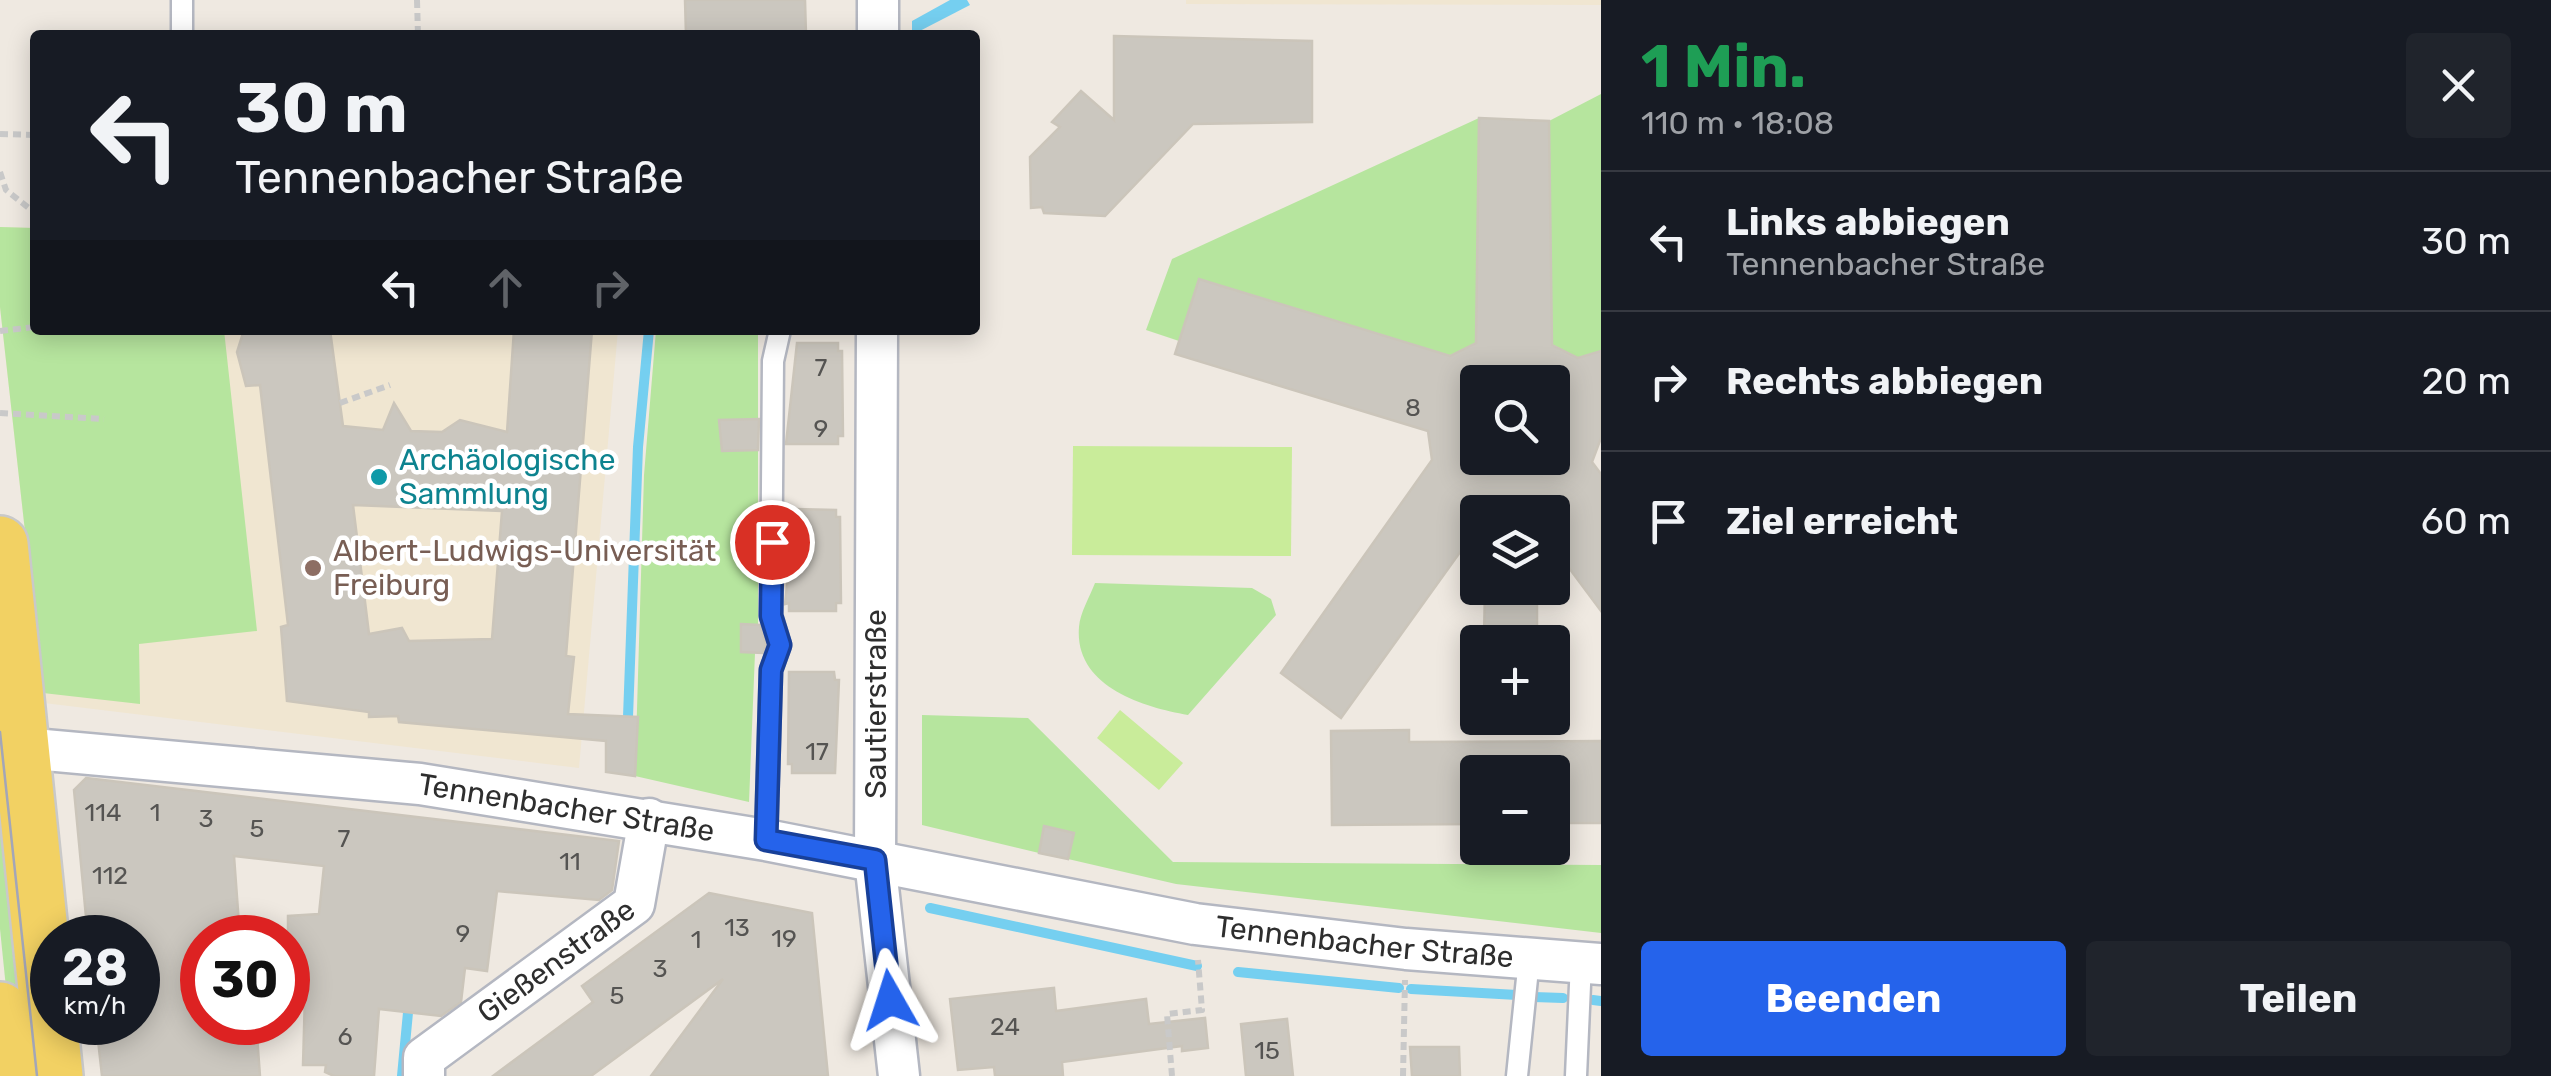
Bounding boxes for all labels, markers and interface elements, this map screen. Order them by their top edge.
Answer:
text: 1 Min. [1641,31,1806,102]
button: close [2406,33,2511,138]
text: 30 m [235,67,408,150]
icon: left [70,70,200,200]
text: 110 m · 18:08 [1641,104,1834,142]
text: Tennenbacher Straße [235,151,684,204]
text: Links abbiegen [1726,199,2010,245]
icon: left [1641,214,1696,269]
text: 30 m [2421,218,2511,264]
text: Tennenbacher Straße [1726,245,2045,283]
icon: left [373,260,428,315]
icon: ahead [478,260,533,315]
icon: right [583,260,638,315]
house number: 7 [815,353,828,382]
icon: right [1641,354,1696,409]
text: Rechts abbiegen [1726,358,2043,404]
text: 20 m [2421,358,2511,404]
map controls [1460,365,1570,865]
button: search [1460,365,1570,475]
house number: 8 [1405,393,1421,422]
house number: 9 [814,414,828,443]
place label: Archäologische Sammlung [399,442,615,512]
marker: Archäologische Sammlung [368,466,390,488]
icon: arrive [1641,494,1696,549]
button: layers [1460,495,1570,605]
text: Ziel erreicht [1726,498,1958,544]
text: 60 m [2421,498,2511,544]
pin [730,500,815,585]
icon: arrive [745,515,800,570]
place label: Albert-Ludwigs-Universität Freiburg [333,533,716,603]
marker: Albert-Ludwigs-Universität Freiburg [302,557,324,579]
street label: Sautierstraße [858,609,894,799]
button: + [1460,625,1570,735]
house number: 17 [805,737,829,766]
button: − [1460,755,1570,865]
street label: Tennenbacher Straße [416,766,717,849]
house number: 114 [85,798,121,827]
house number: 1 [150,798,160,827]
house number: 3 [198,804,214,833]
house number: 5 [250,814,264,843]
house number: 7 [338,824,351,853]
house number: 11 [559,847,581,876]
house number: 112 [92,861,128,890]
street label: Gießenstraße [470,891,642,1031]
street label: Tennenbacher Straße [1214,909,1515,975]
house number: 13 [724,913,750,942]
speed limit sign: 30 [180,915,310,1045]
house number: 9 [456,919,470,948]
house number: 19 [771,924,797,953]
house number: 1 [691,925,701,954]
text: 28 [62,938,128,998]
button: Beenden [1641,941,2066,1056]
button: Teilen [2086,941,2511,1056]
position arrow [838,948,942,1052]
house number: 3 [652,954,668,983]
house number: 5 [610,981,624,1010]
text: km/h [64,991,126,1020]
house number: 24 [990,1012,1020,1041]
house number: 6 [337,1022,353,1051]
house number: 15 [1254,1036,1280,1065]

